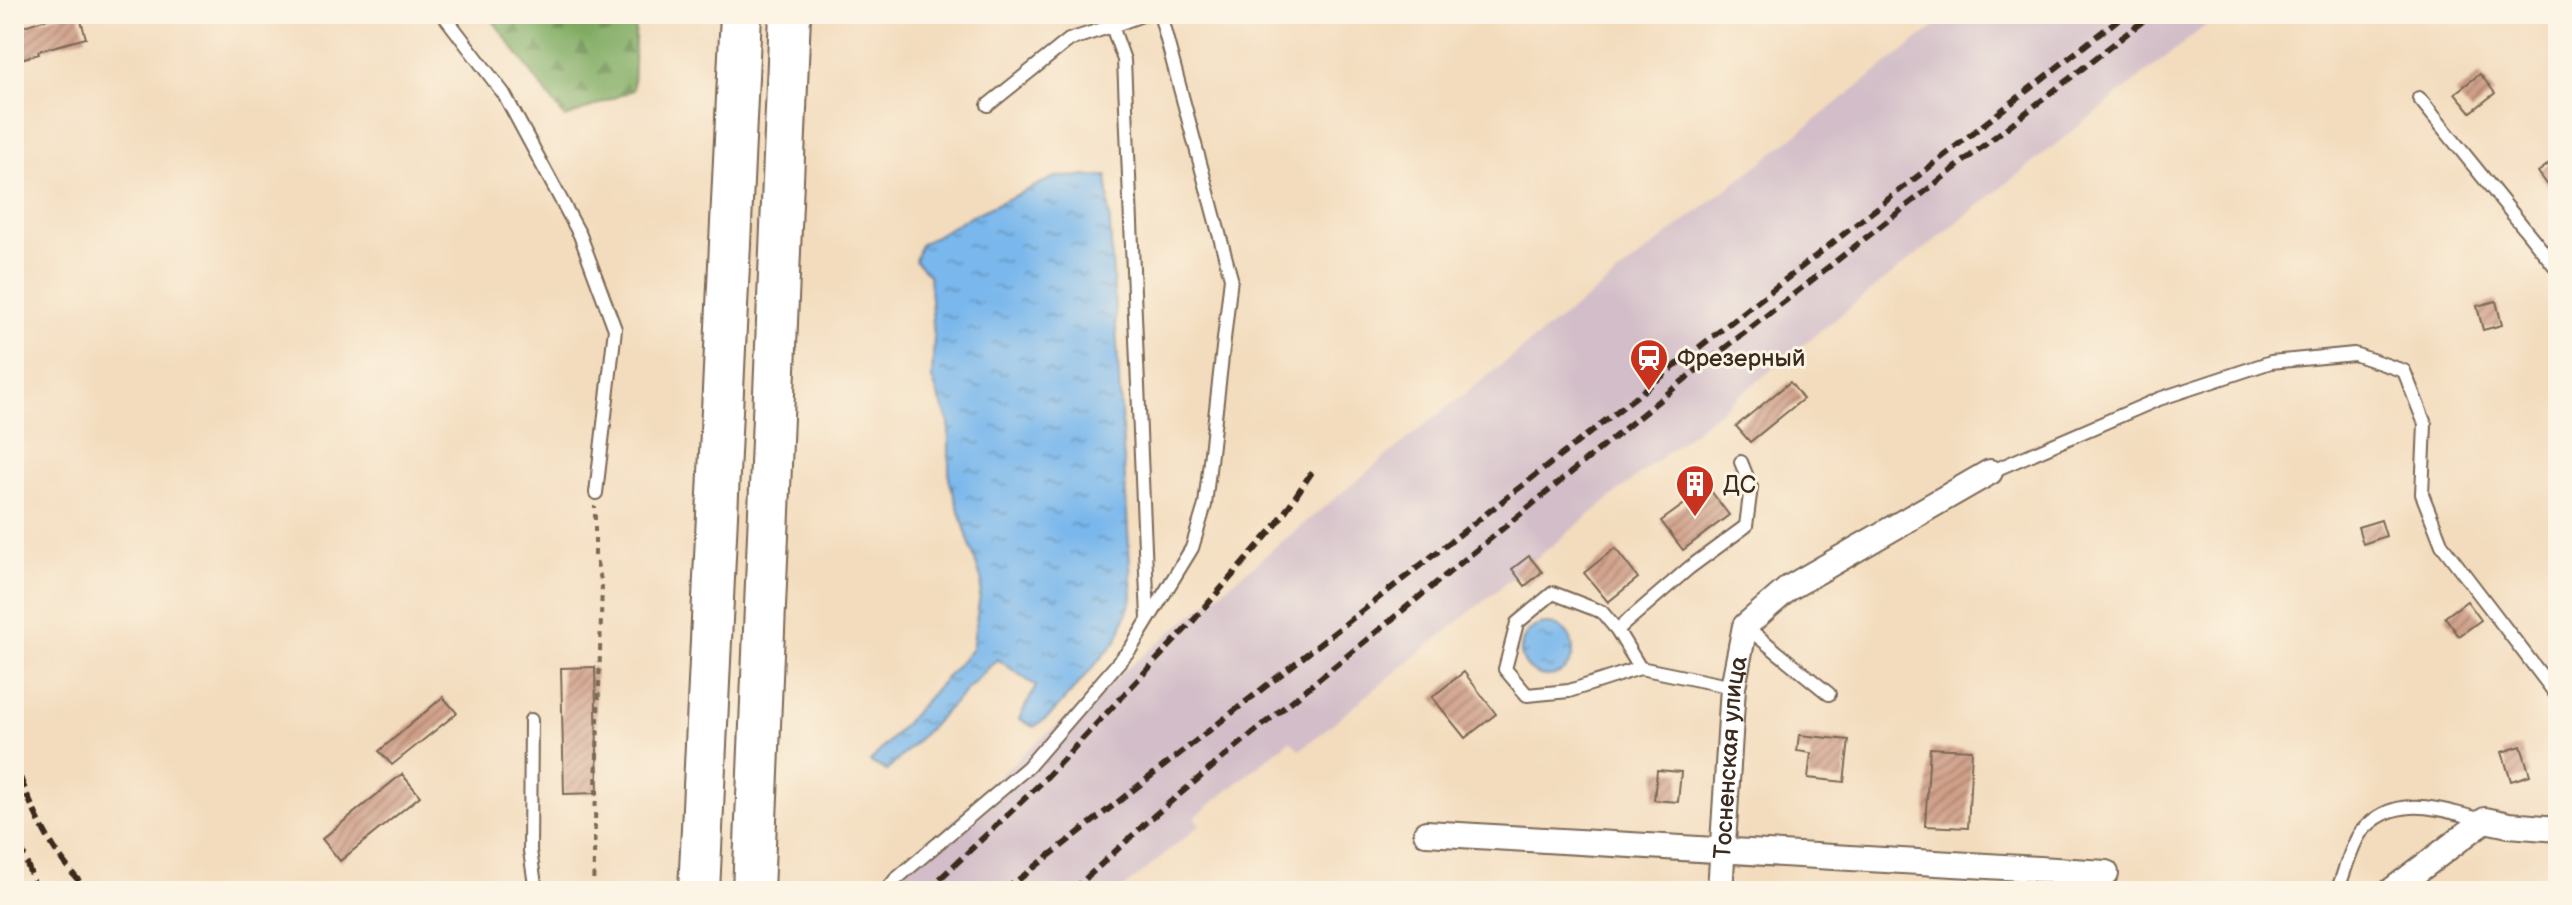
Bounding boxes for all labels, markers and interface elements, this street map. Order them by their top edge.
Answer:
station icon: Фрезерный [1628,337,1670,392]
place label: Фрезерный [1677,344,1805,373]
building icon: ДС [1674,463,1716,518]
place label: ДС [1723,470,1756,499]
street label: Тосненская улица [1708,653,1753,860]

